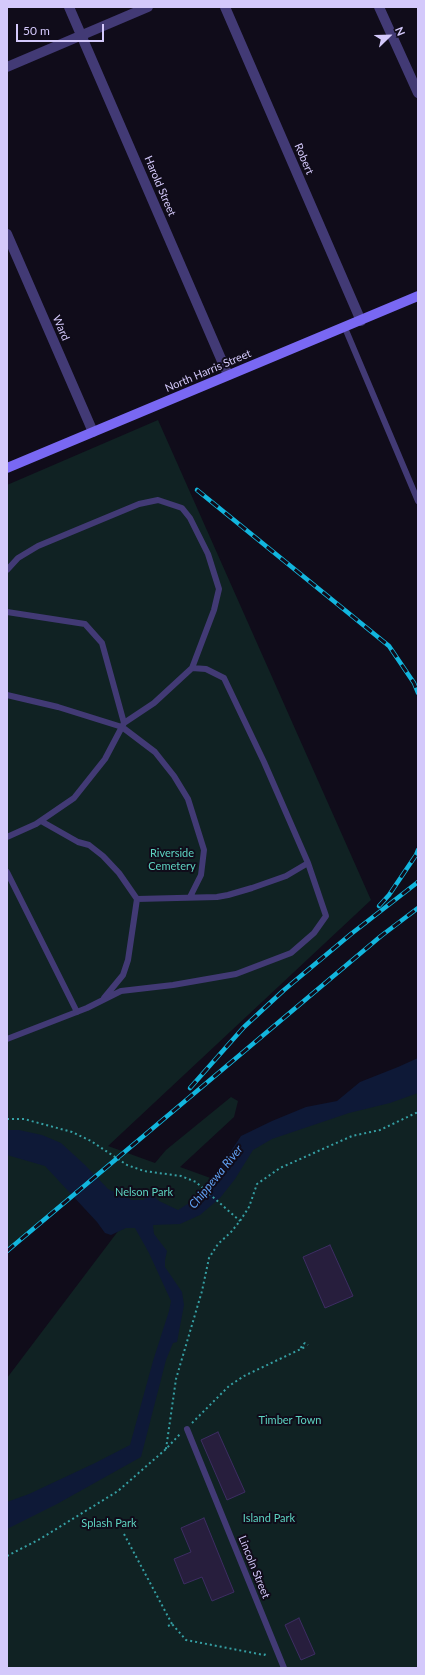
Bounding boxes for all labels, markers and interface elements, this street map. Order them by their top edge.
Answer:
scale bar [18,16,106,42]
north arrow [369,16,409,56]
text: 50 m [23,23,50,38]
text: N [393,25,408,38]
street label: Robert [292,141,316,177]
street label: Harold Street [141,154,179,218]
street label: Ward [50,313,72,343]
street label: North Harris Street [163,347,253,395]
park label: Riverside Cemetery [148,846,196,872]
water label: Chippewa River [186,1142,246,1212]
park label: Nelson Park [115,1185,173,1199]
park label: Timber Town [258,1413,322,1427]
park label: Island Park [243,1511,295,1525]
park label: Splash Park [81,1516,137,1530]
street label: Lincoln Street [235,1534,273,1600]

